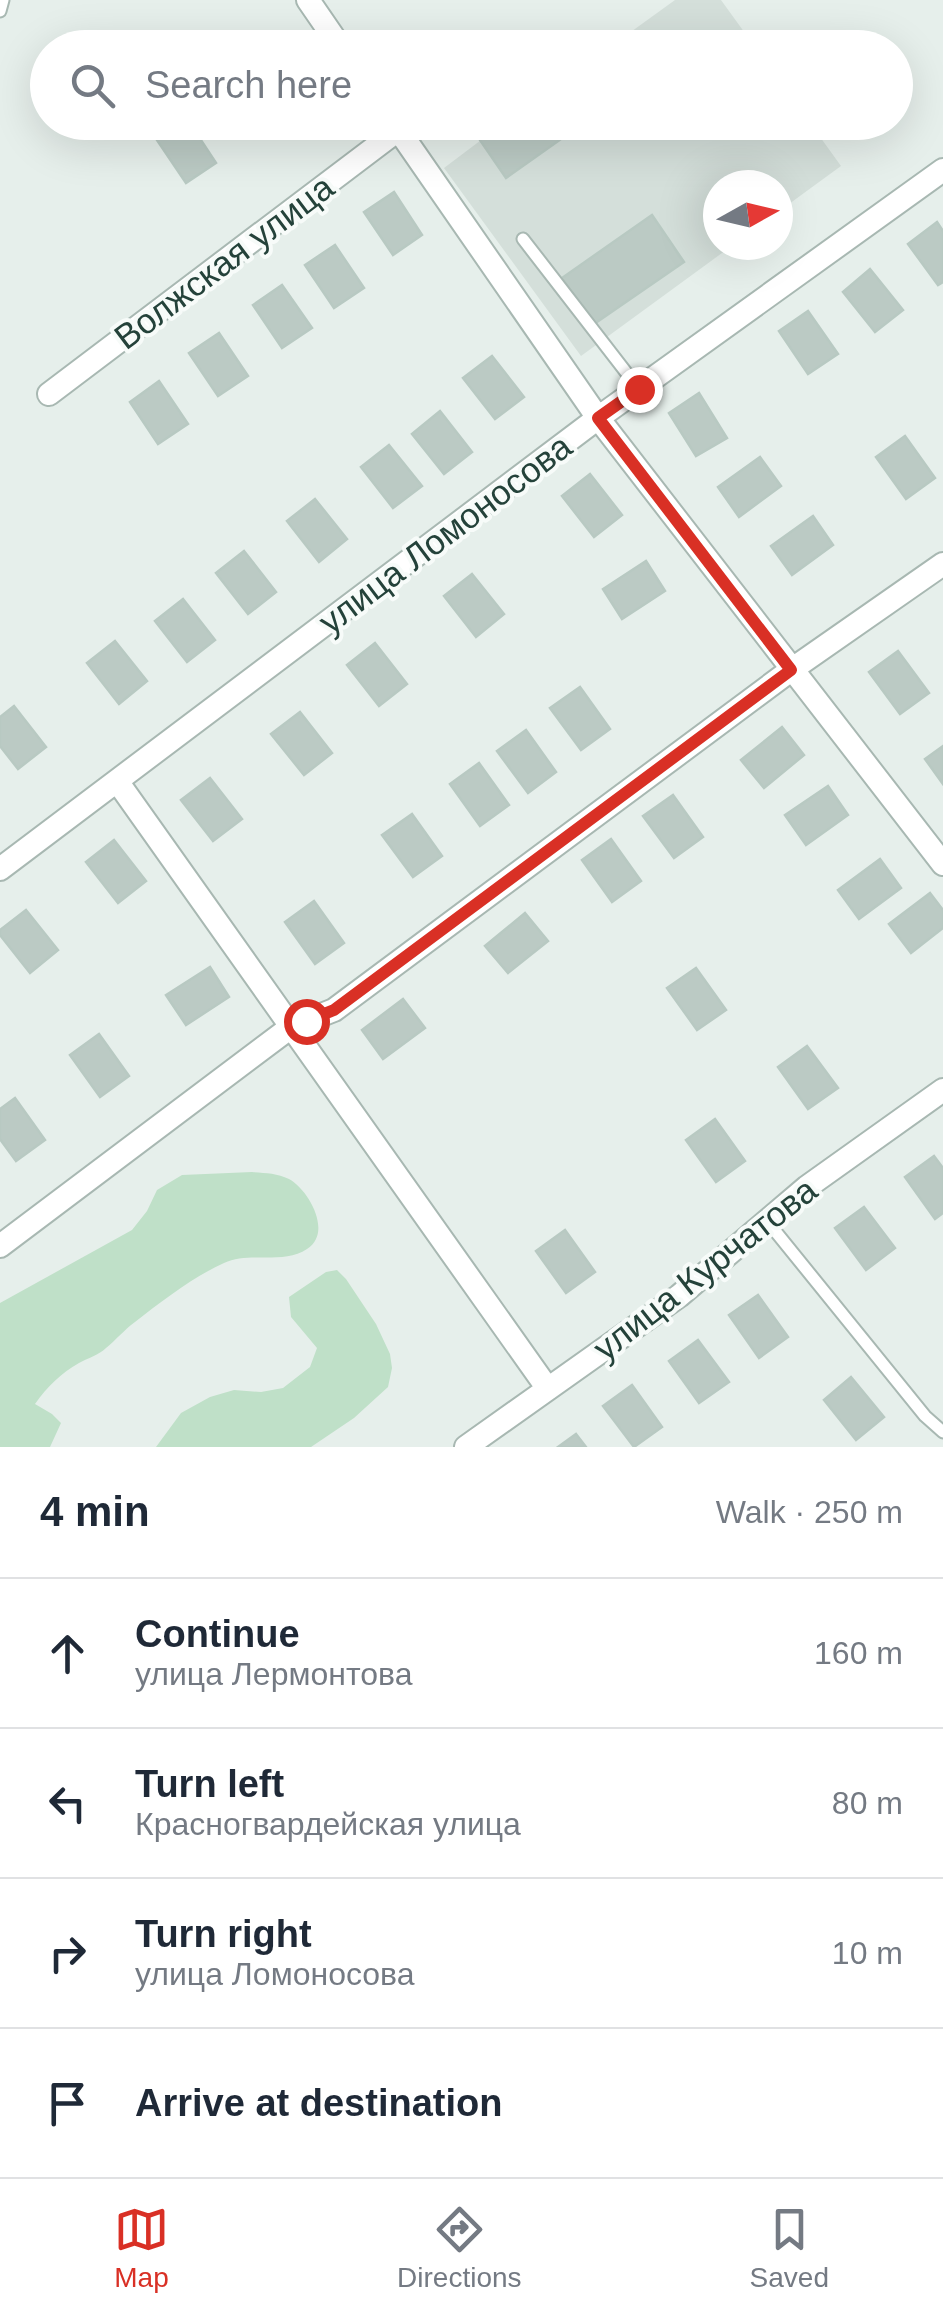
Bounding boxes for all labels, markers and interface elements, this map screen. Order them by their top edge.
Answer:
search box [30,30,913,140]
icon: search [65,58,120,113]
text: Search here [145,64,352,106]
street label: Волжская улица [107,166,341,357]
north arrow [703,170,793,260]
route end [617,367,663,413]
street label: улица Ломоносова [311,426,579,641]
route start [284,999,330,1045]
street label: улица Курчатова [586,1169,824,1368]
text: 4 min [40,1488,150,1535]
text: Walk · 250 m [716,1494,903,1530]
text: Continue [135,1613,300,1655]
icon: ahead [40,1626,95,1681]
text: 160 m [814,1635,903,1671]
text: улица Лермонтова [135,1656,412,1692]
text: Turn left [135,1763,284,1805]
icon: left [40,1776,95,1831]
text: 80 m [832,1785,903,1821]
text: Красногвардейская улица [135,1806,521,1842]
text: Turn right [135,1913,312,1955]
icon: right [40,1926,95,1981]
text: 10 m [832,1935,903,1971]
text: улица Ломоносова [135,1956,415,1992]
icon: arrive [40,2076,95,2131]
text: Arrive at destination [135,2082,502,2124]
tab: Map [114,2202,169,2294]
tab: Directions [397,2202,522,2294]
tab: Saved [750,2202,829,2294]

